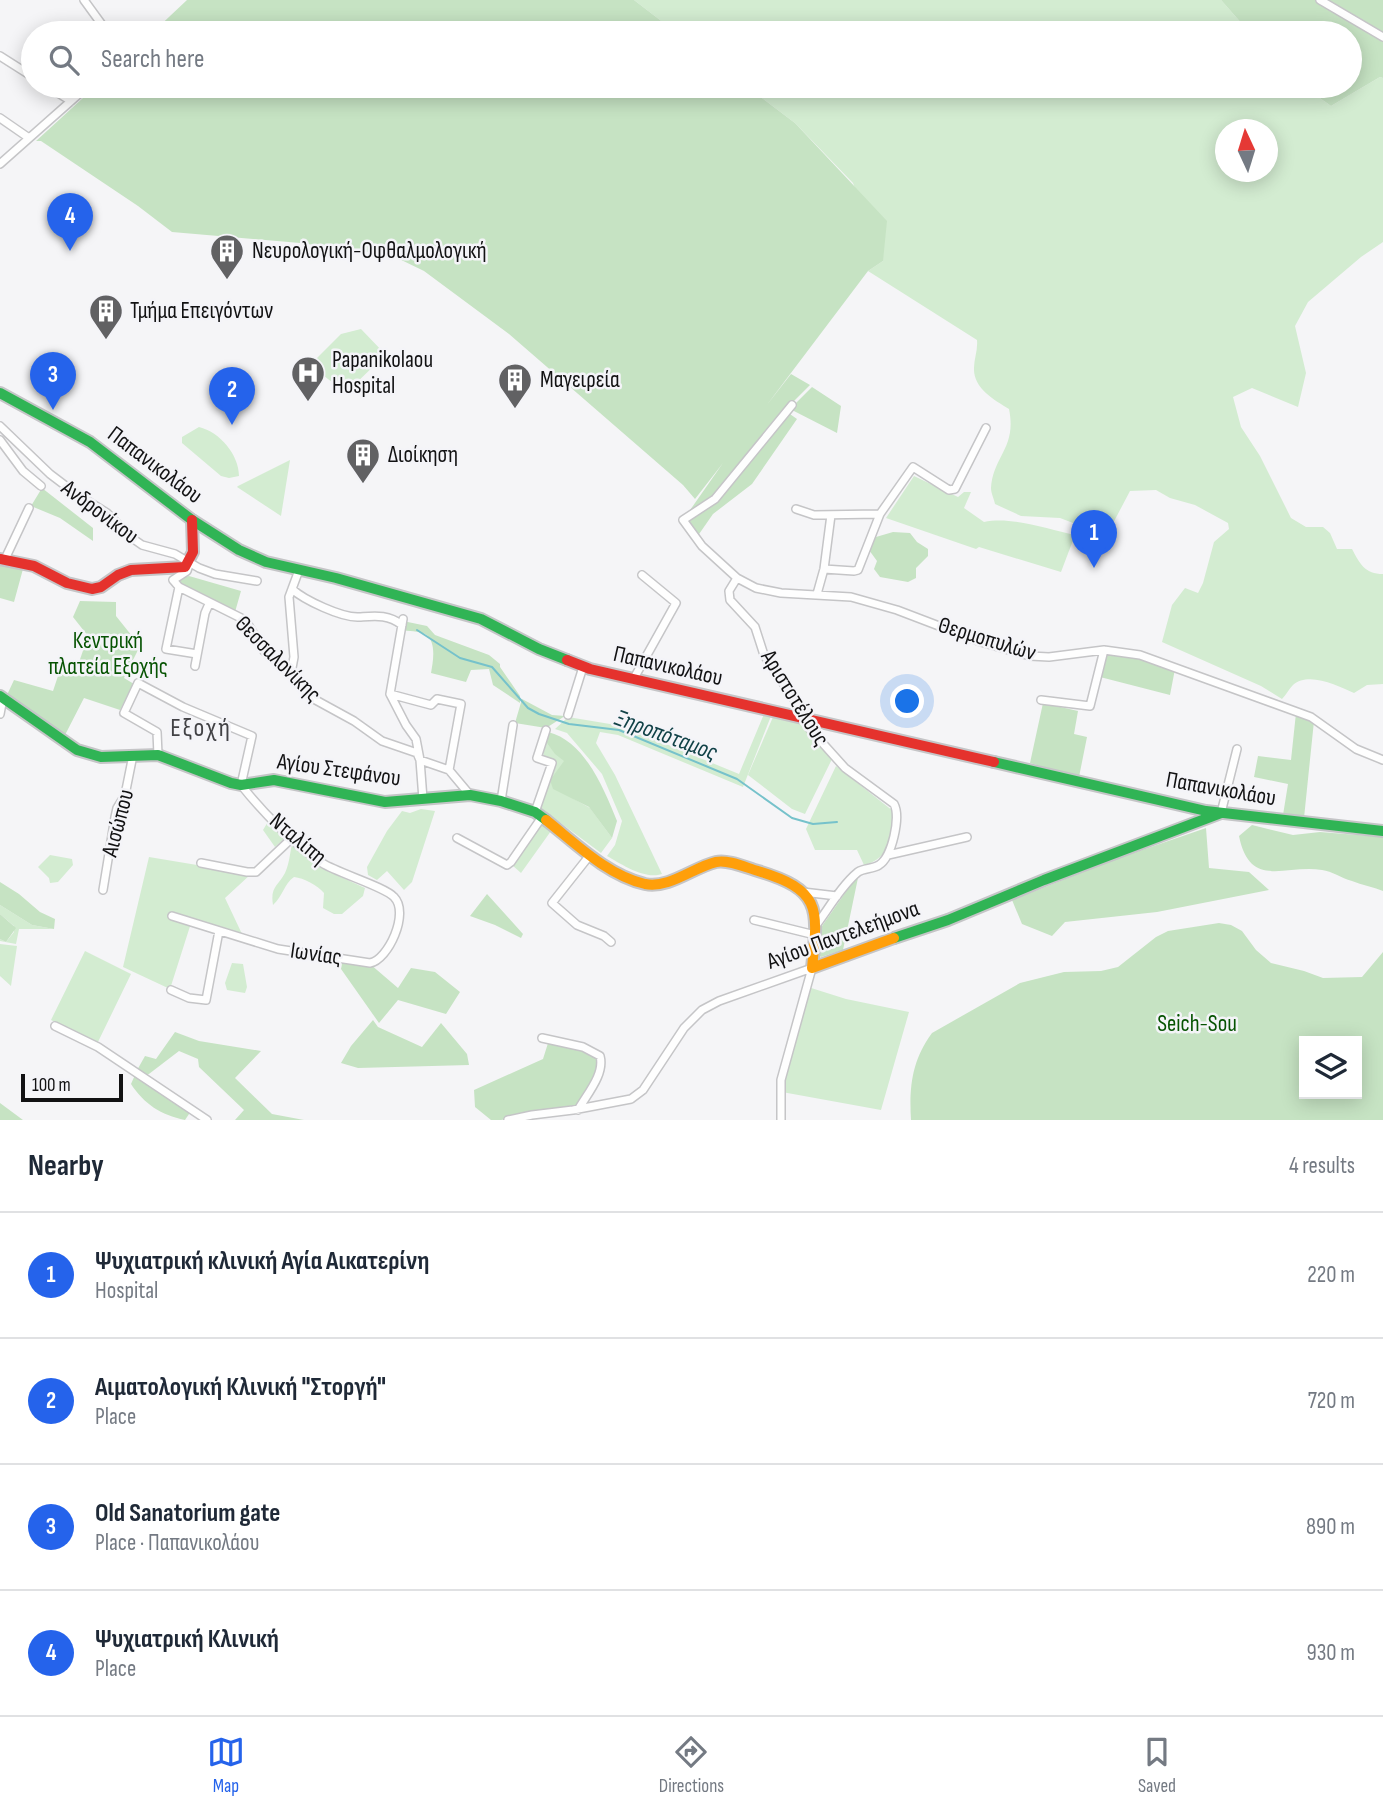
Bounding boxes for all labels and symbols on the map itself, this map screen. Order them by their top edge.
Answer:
north arrow [1215,119,1278,182]
pin: 4 [47,193,93,251]
building icon: Νευρολογική-Οφθαλμολογική [208,232,246,281]
place label: Νευρολογική-Οφθαλμολογική [252,237,487,265]
building icon: Τμήμα Επειγόντων [87,292,125,341]
place label: Τμήμα Επειγόντων [130,297,273,325]
place label: Papanikolaou Hospital [332,346,433,400]
pin: 3 [30,352,76,410]
hospital icon: Papanikolaou Hospital [289,354,327,403]
building icon: Μαγειρεία [496,361,534,410]
place label: Μαγειρεία [540,366,620,394]
pin: 2 [209,367,255,425]
street label: Παπανικολάου [102,420,208,510]
building icon: Διοίκηση [344,436,382,485]
place label: Διοίκηση [388,441,458,469]
street label: Ανδρονίκου [55,473,144,550]
pin: 1 [1071,510,1117,568]
street label: Θεσσαλονίκης [229,610,327,708]
street label: Θερμοπυλών [935,611,1039,667]
park label: Κεντρική πλατεία Εξοχής [48,627,168,681]
street label: Παπανικολάου [611,640,725,692]
street label: Αριστοτέλους [754,644,835,751]
your location [890,684,924,718]
water label: Ξηροπόταμος [611,703,722,767]
district label: Εξοχή [170,713,232,744]
street label: Αγίου Στεφάνου [275,747,402,793]
street label: Παπανικολάου [1164,766,1278,812]
street label: Αισώπου [95,786,140,861]
street label: Νταλίπη [264,807,332,871]
street label: Αγίου Παντελεήμονα [762,894,923,976]
street label: Ιωνίας [289,937,343,971]
park label: Seich-Sou [1157,1010,1237,1038]
scale bar [21,1071,122,1103]

